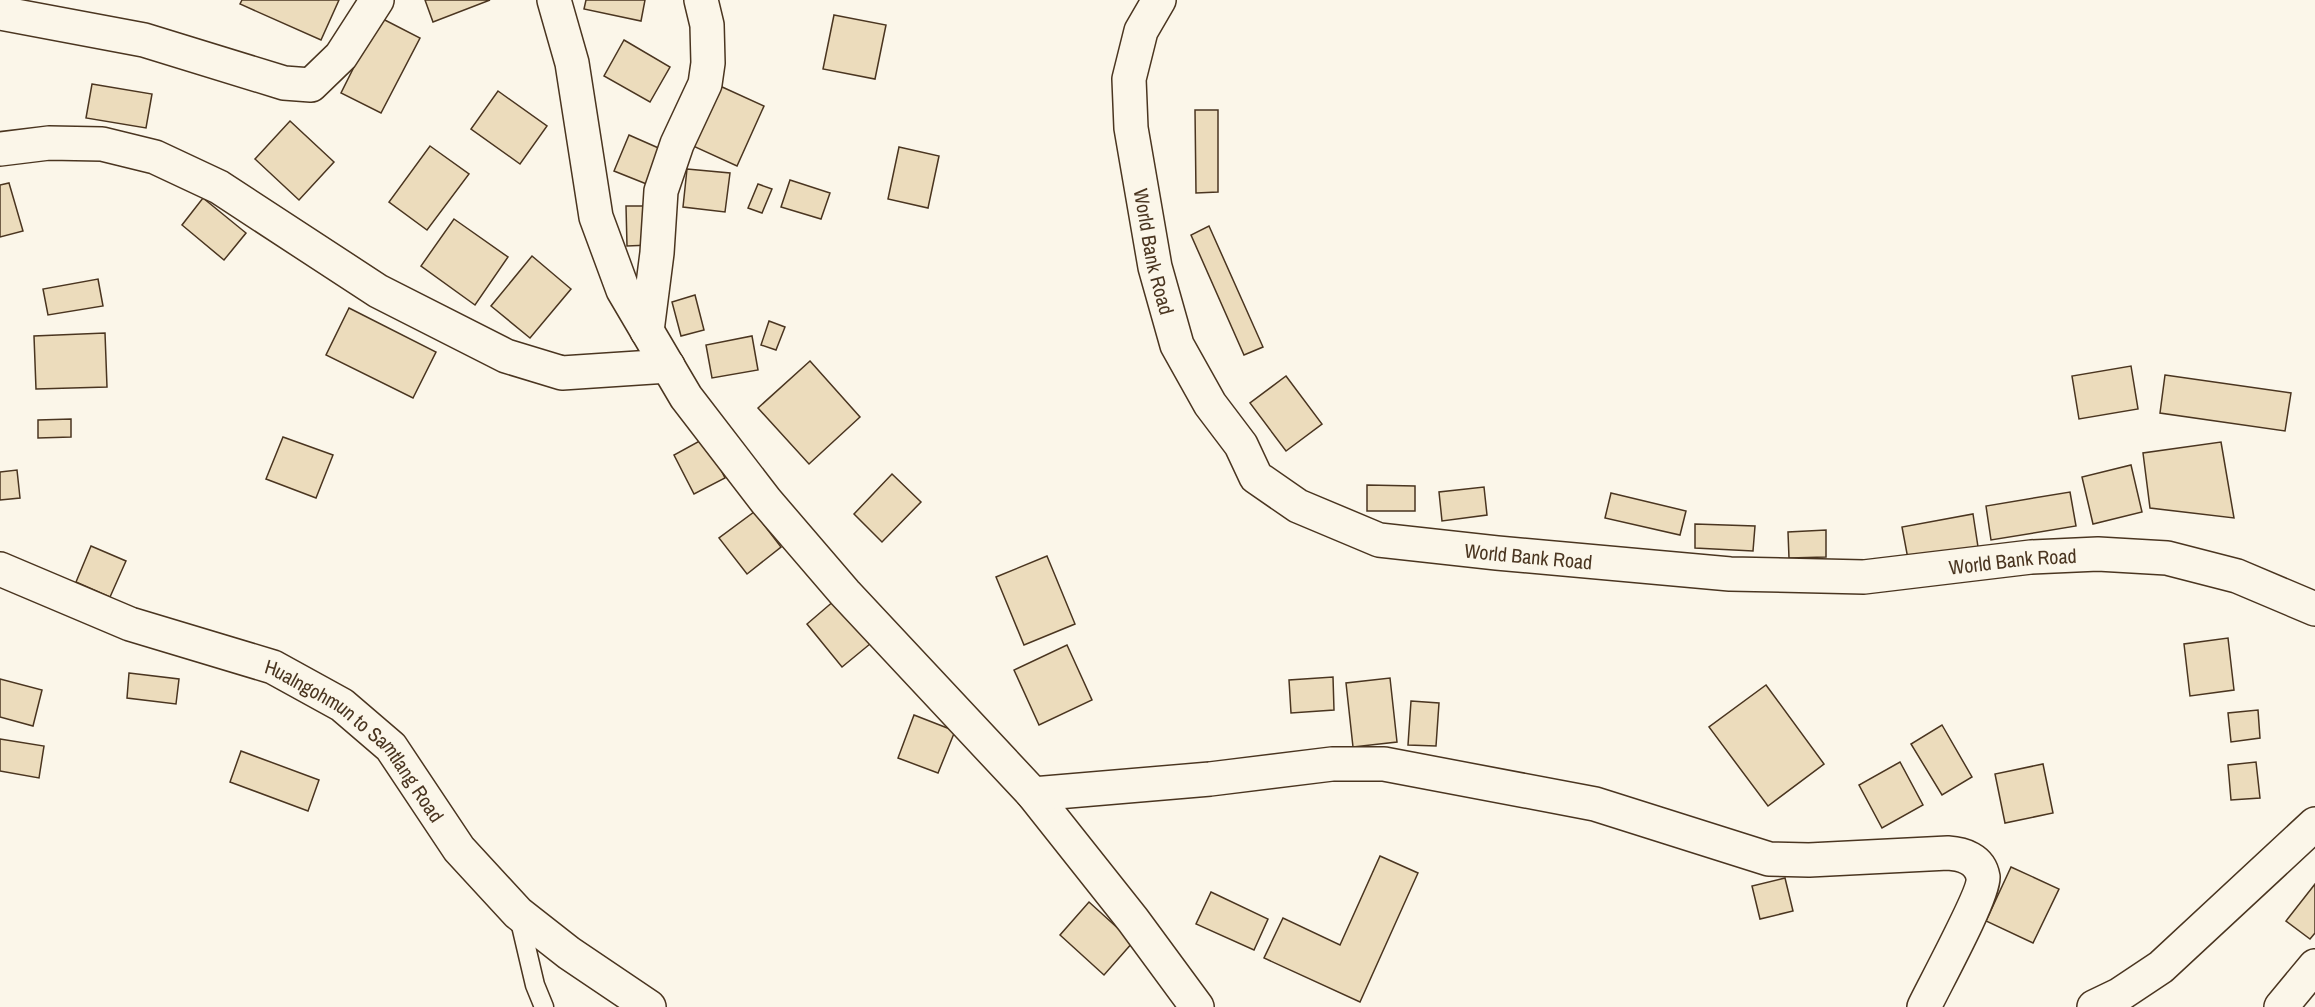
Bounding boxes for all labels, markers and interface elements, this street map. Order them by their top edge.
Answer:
street label: World Bank Road [1128,186,1181,318]
street label: World Bank Road [1463,536,1594,575]
street label: World Bank Road [1947,541,2077,580]
street label: Hualngohmun to Samtlang Road [262,652,451,827]

